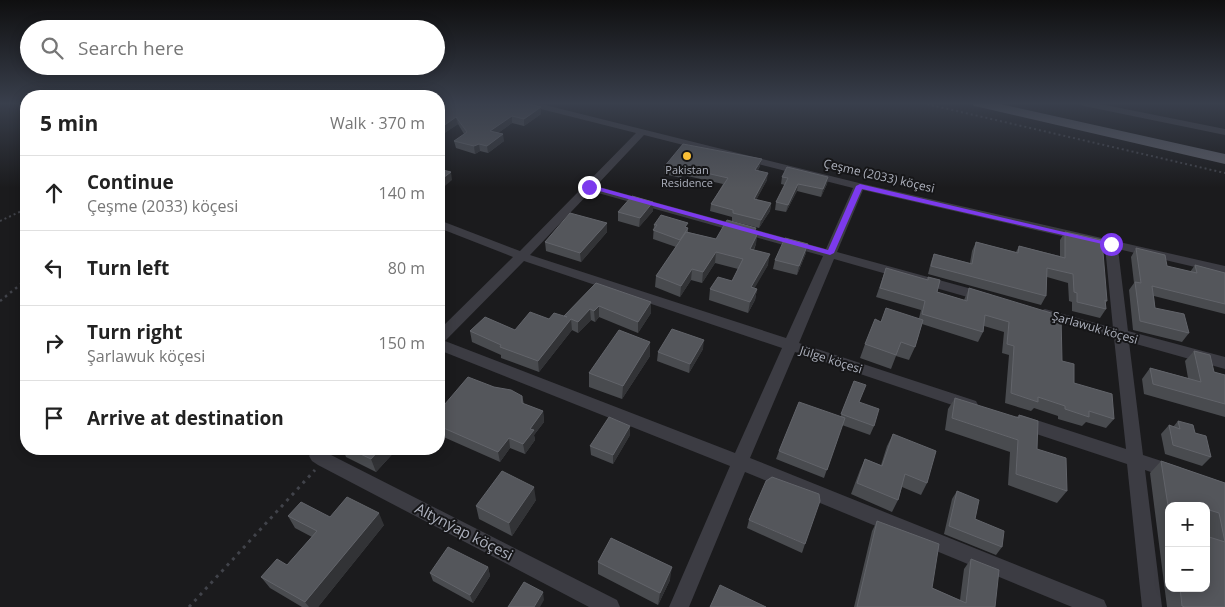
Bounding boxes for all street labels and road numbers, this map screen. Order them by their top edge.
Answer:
street label: Çeşme (2033) köçesi [822,154,936,197]
street label: Şarlawuk köçesi [1050,307,1140,348]
street label: Jülge köçesi [797,341,865,378]
street label: Altynýap köçesi [412,498,517,564]

